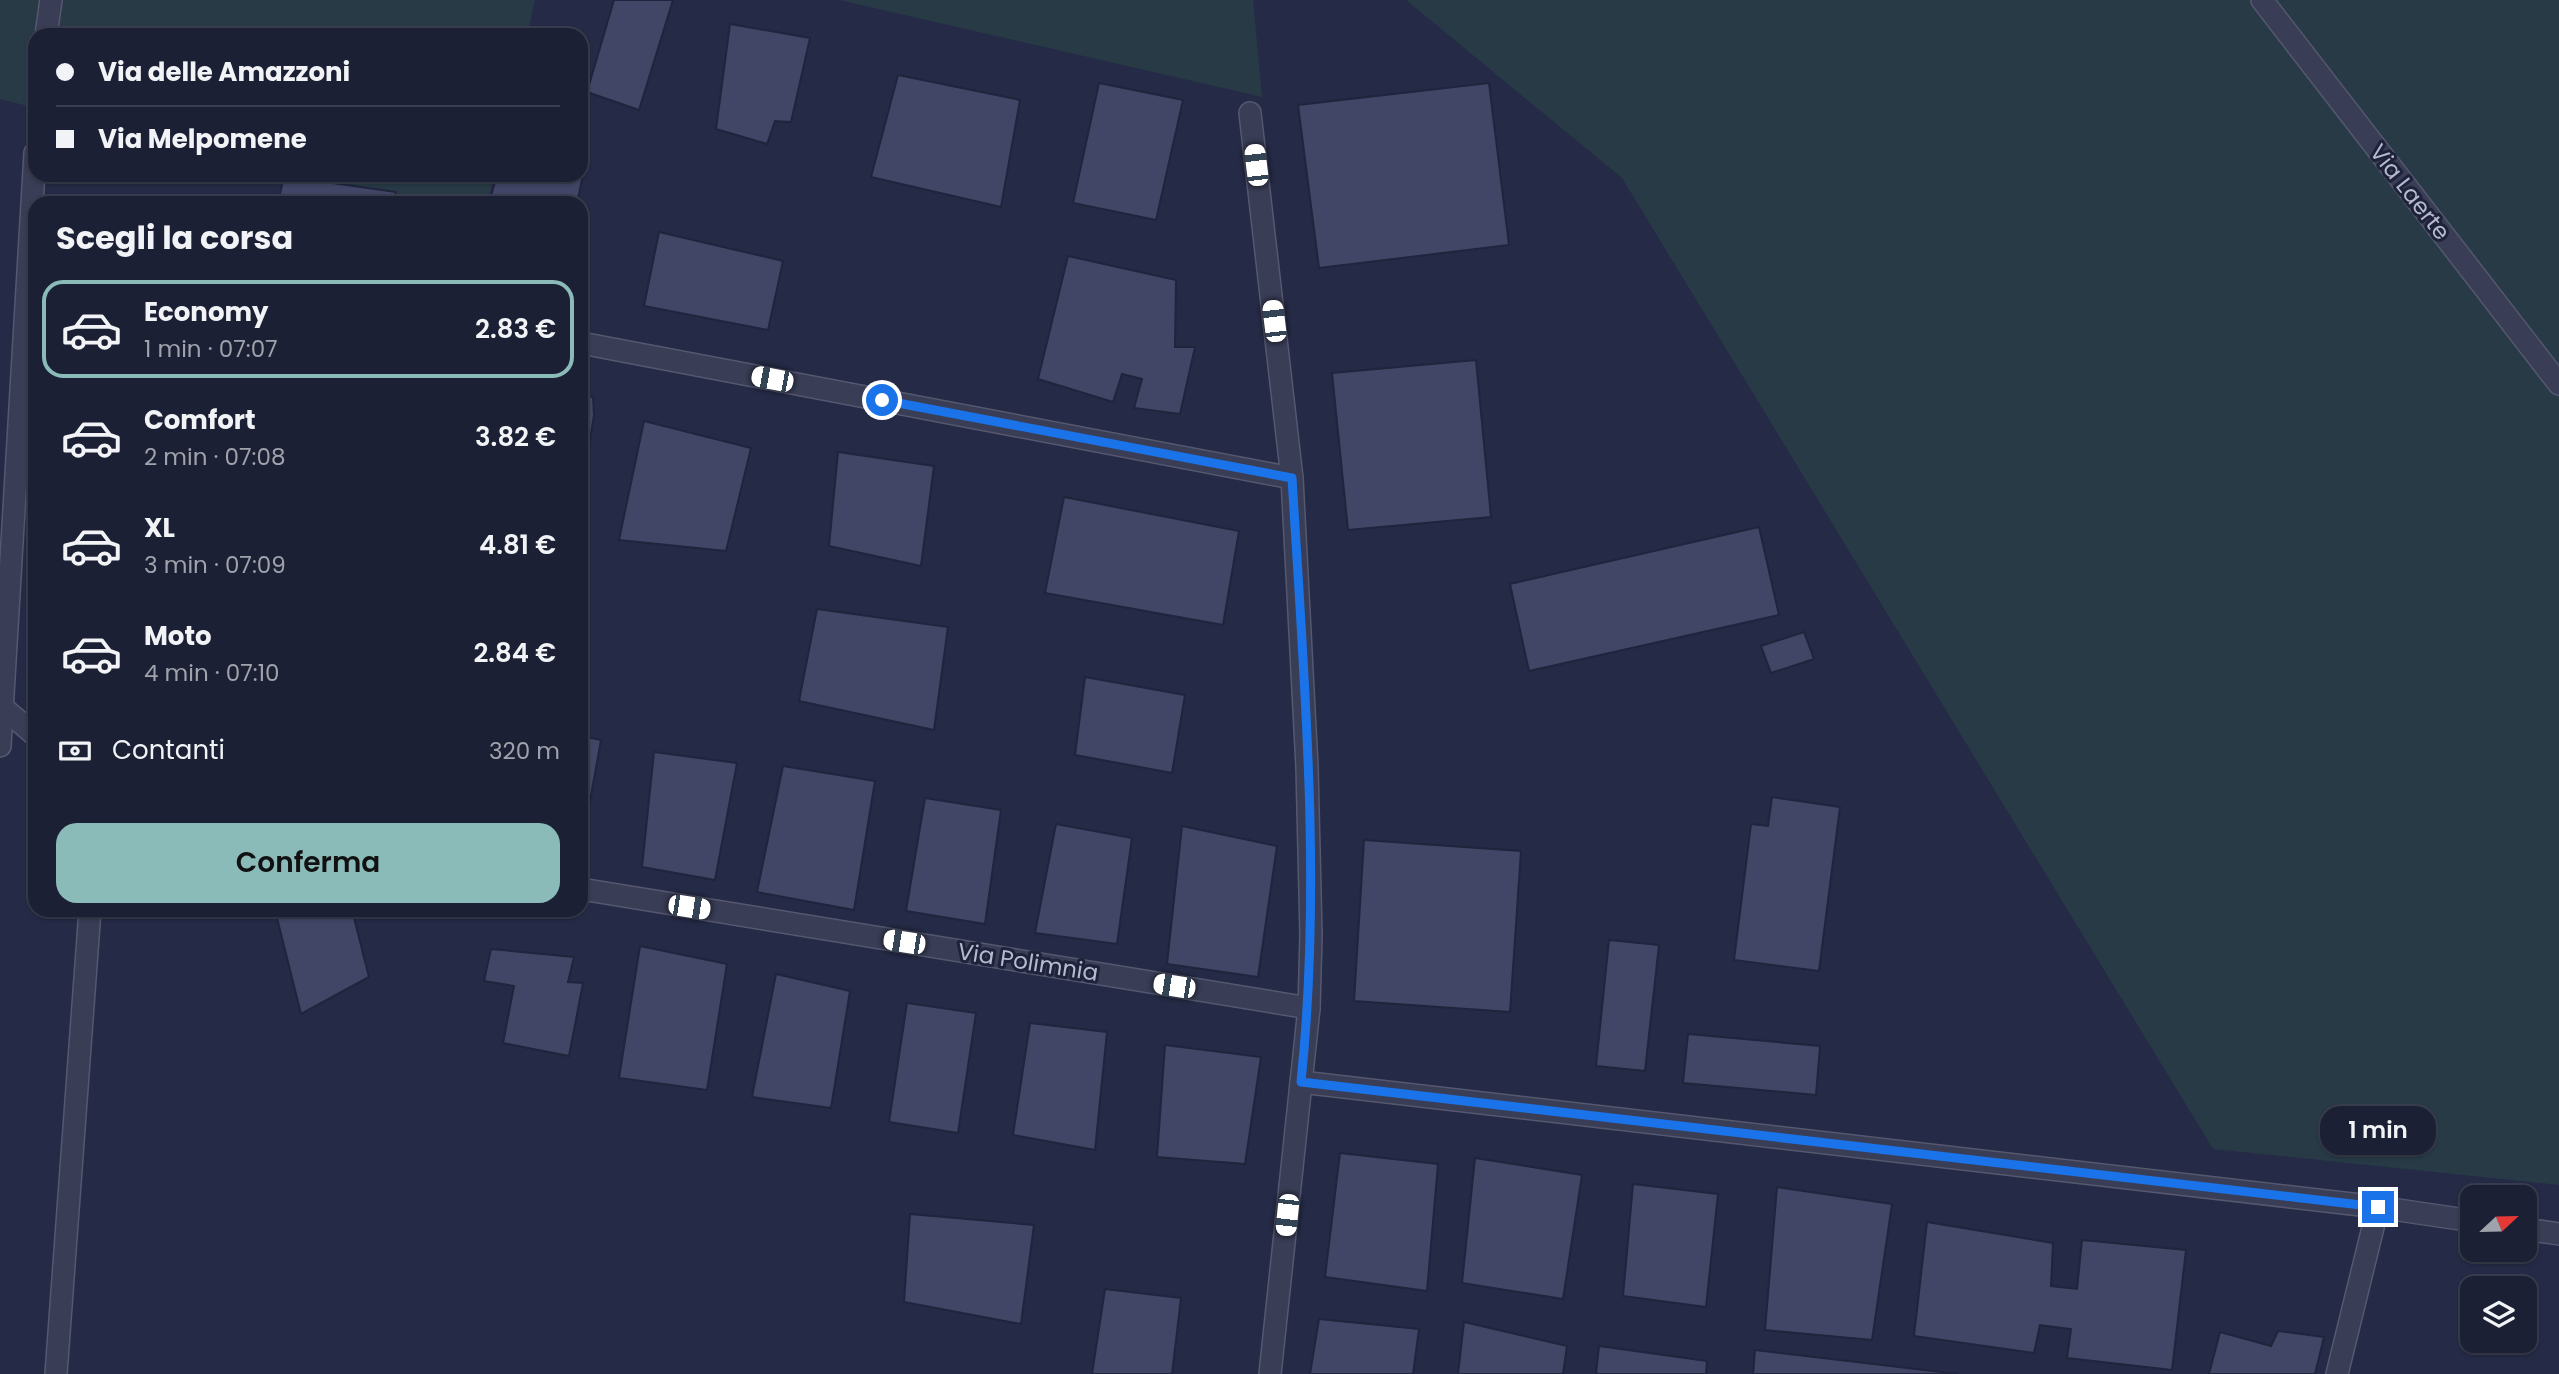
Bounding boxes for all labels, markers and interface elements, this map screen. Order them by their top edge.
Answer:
text: Via delle Amazzoni [98,54,350,90]
text: Via Melpomene [98,121,307,157]
street label: Via Laerte [2362,137,2458,247]
car [1244,143,1269,187]
text: Scegli la corsa [56,215,293,260]
text: Economy [144,294,268,330]
icon: car [60,298,123,361]
car [1262,299,1287,343]
text: 2.83 € [475,311,556,347]
text: 1 min · 07:07 [144,333,278,365]
car [750,365,795,393]
route start [866,384,898,416]
text: Comfort [144,402,256,438]
icon: car [60,406,123,469]
text: 3.82 € [475,419,556,455]
text: 2 min · 07:08 [144,441,285,473]
text: XL [144,510,175,546]
icon: car [60,514,123,577]
text: 4.81 € [479,527,556,563]
text: 3 min · 07:09 [144,549,286,581]
text: Moto [144,618,212,654]
icon: car [60,622,123,685]
text: 2.84 € [473,635,556,671]
text: 4 min · 07:10 [144,657,280,689]
icon: cash [56,732,94,770]
text: Contanti [112,732,225,768]
text: 320 m [489,735,560,767]
button: Conferma [56,823,560,903]
car [667,893,712,921]
car [882,928,927,956]
street label: Via Polimnia [955,935,1101,989]
car [1152,972,1197,1000]
callout: 1 min [2320,1106,2436,1154]
text: 1 min [2348,1114,2408,1146]
north arrow [2460,1185,2538,1262]
map controls [2460,1185,2537,1353]
route end [2362,1191,2394,1223]
car [1275,1193,1300,1237]
button: layers [2460,1276,2537,1353]

